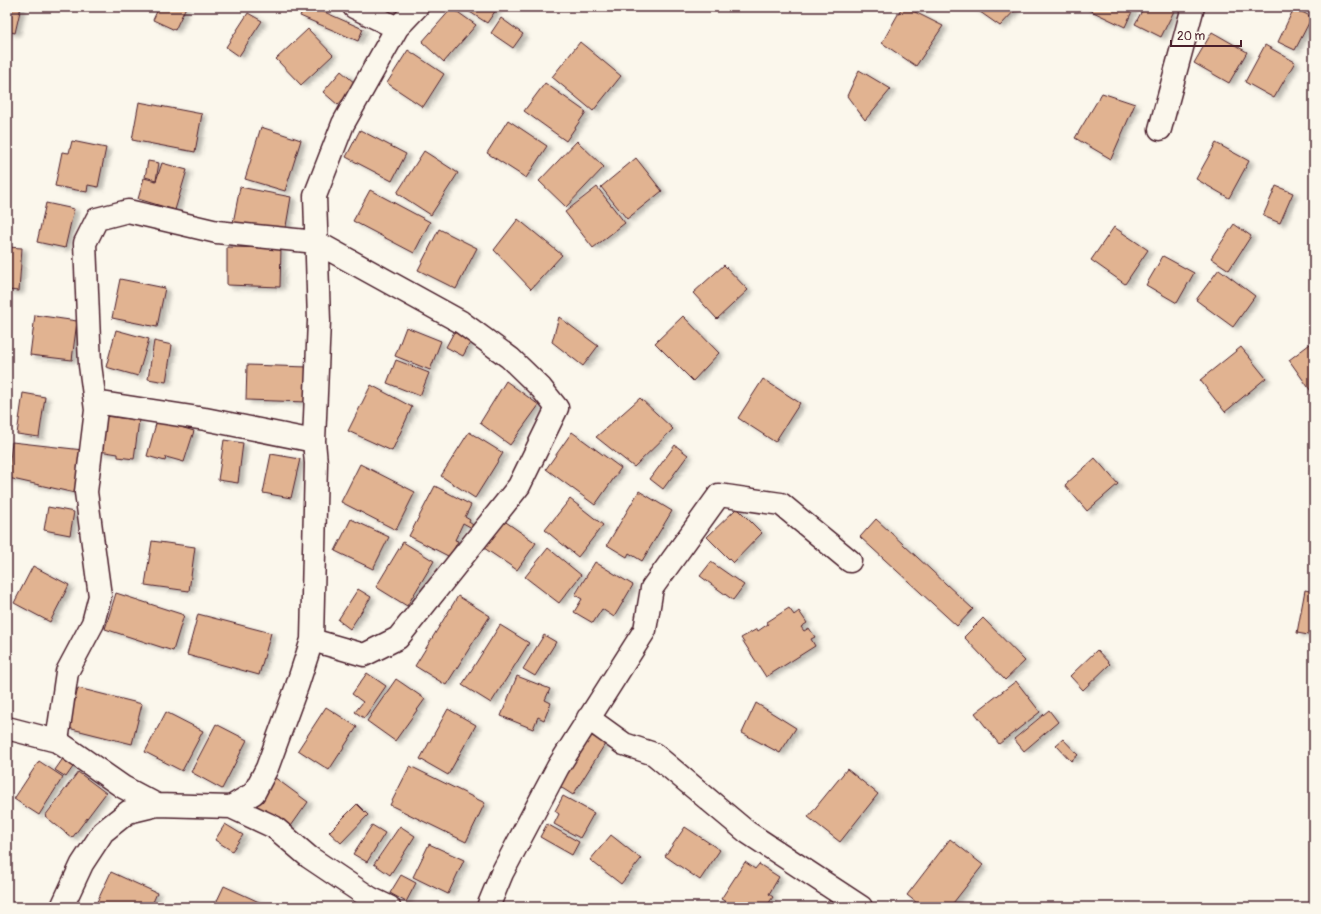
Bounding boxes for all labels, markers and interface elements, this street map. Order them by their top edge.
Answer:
scale bar [1171,22,1241,48]
text: 20 m [1177,29,1206,44]

